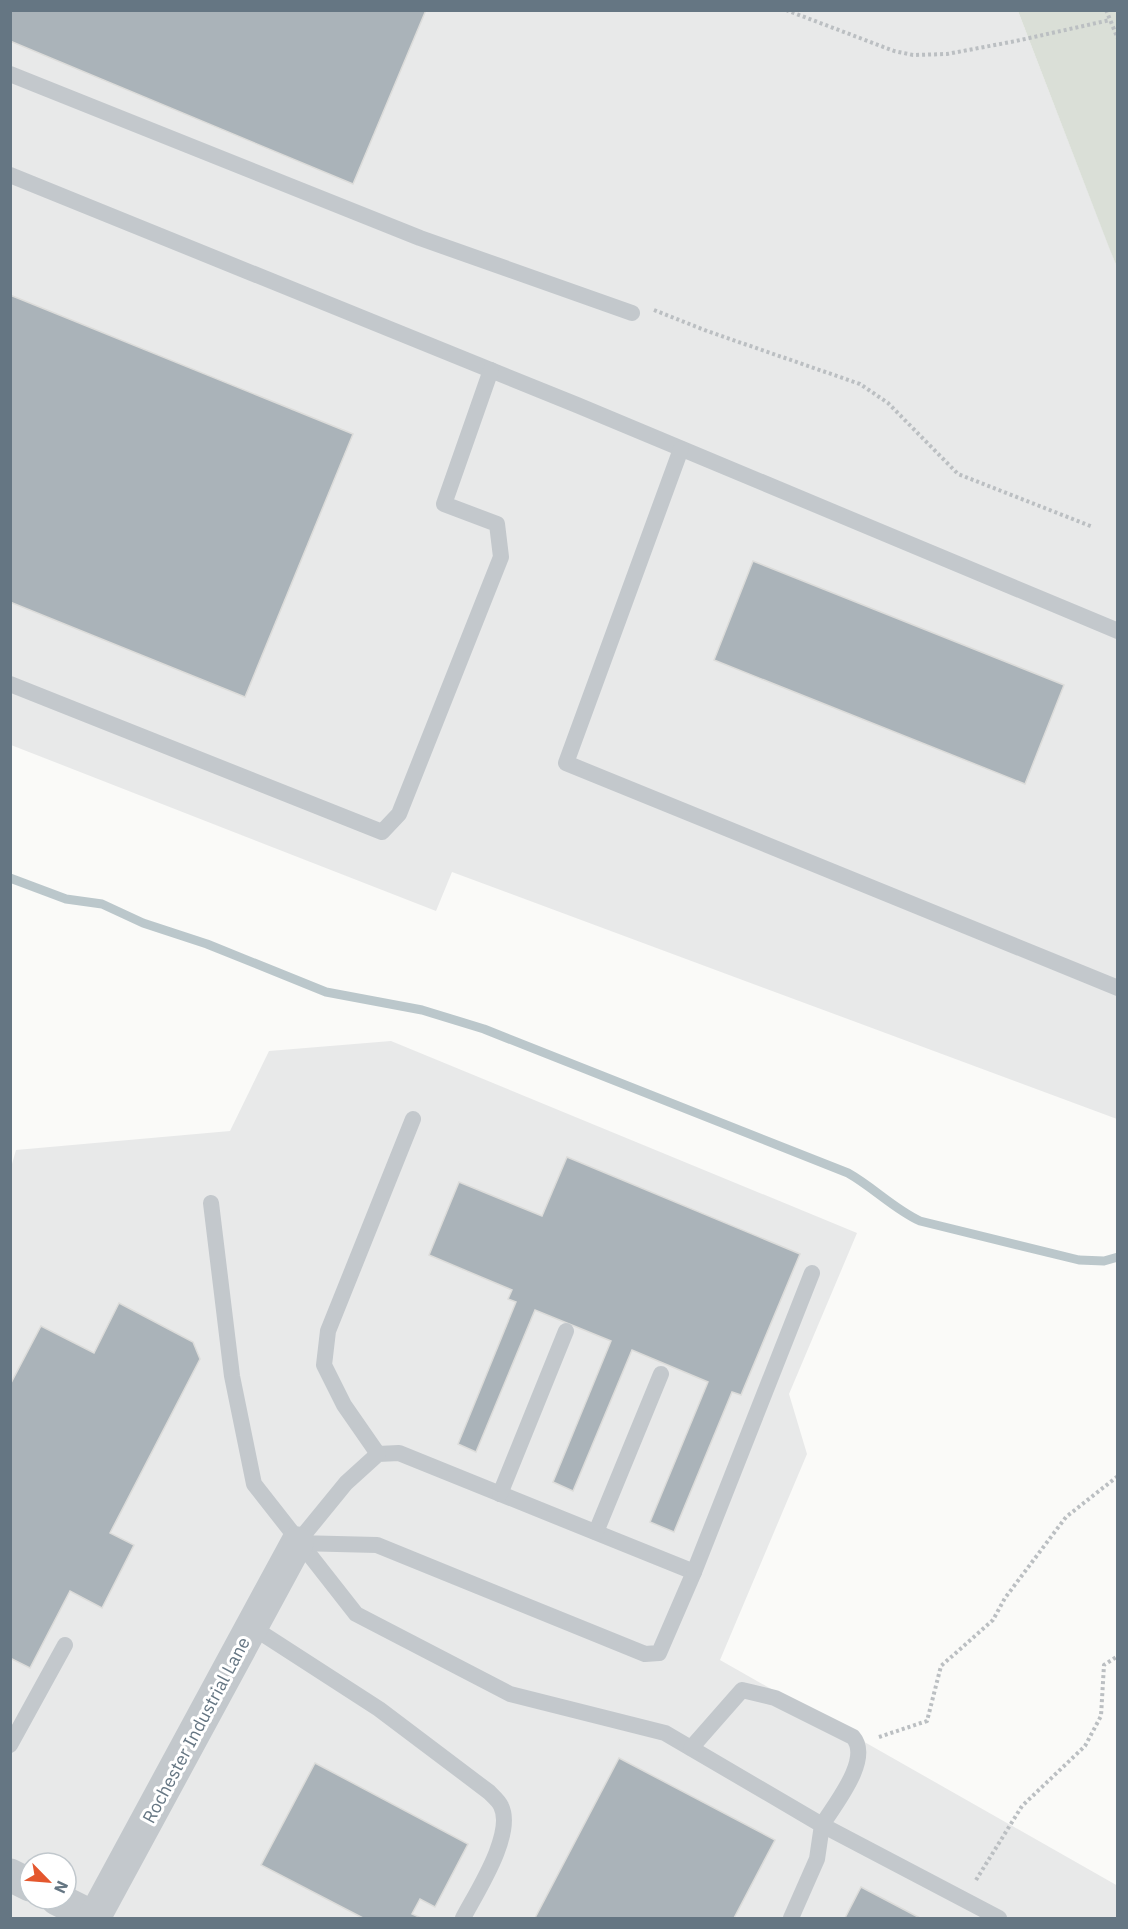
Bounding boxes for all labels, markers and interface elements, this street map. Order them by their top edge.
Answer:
street label: Rochester Industrial Lane [137,1633,255,1827]
north arrow [18,1851,78,1911]
text: N [50,1878,73,1897]

